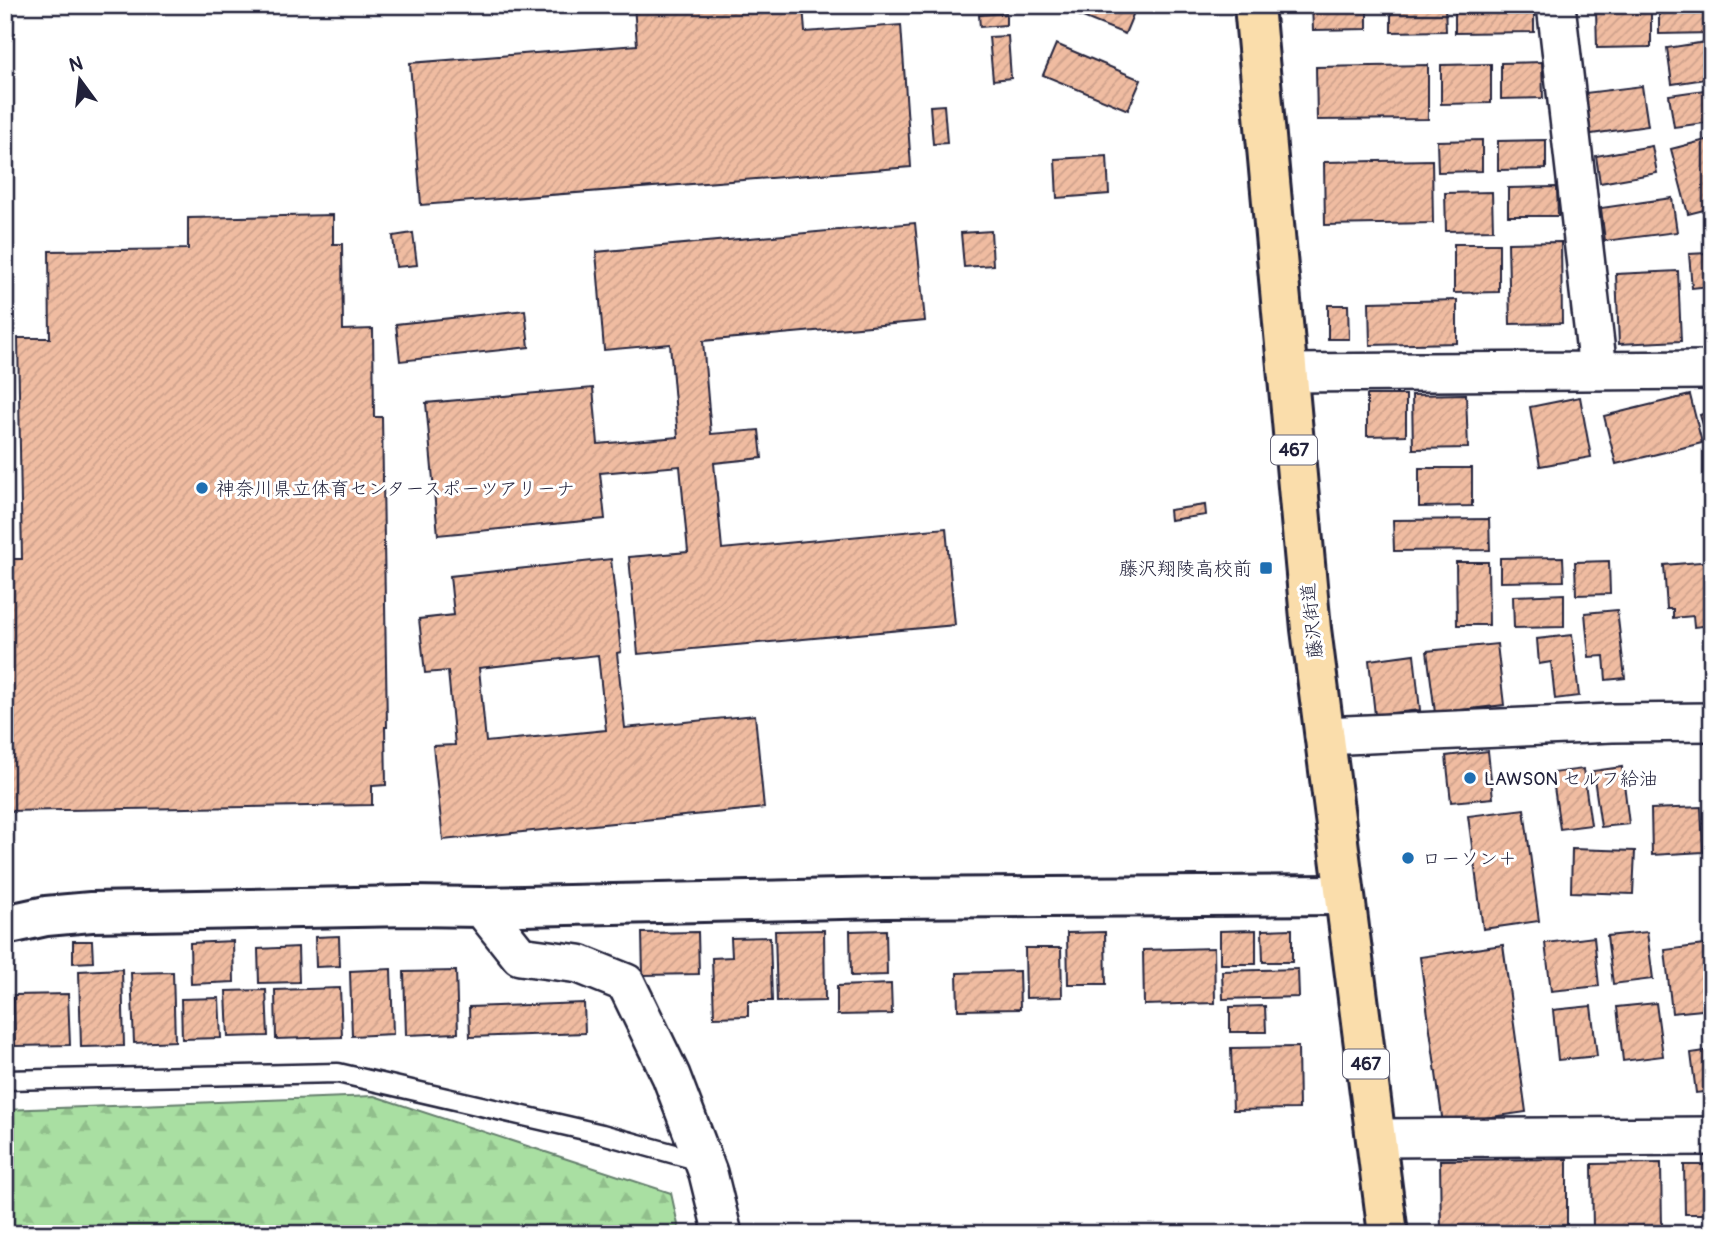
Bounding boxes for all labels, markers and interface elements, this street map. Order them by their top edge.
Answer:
north arrow [46,46,116,116]
text: N [67,51,85,78]
road number: 467 [1271,436,1317,464]
place label: 神奈川県立体育センタースポーツアリーナ [216,477,575,501]
marker: 神奈川県立体育センタースポーツアリーナ [194,480,210,496]
place label: 藤沢翔陵高校前 [1119,557,1252,581]
marker: 藤沢翔陵高校前 [1258,560,1274,576]
street label: 藤沢街道 [1296,582,1328,660]
place label: LAWSON セルフ給油 [1484,767,1658,791]
marker: LAWSON セルフ給油 [1462,770,1478,786]
place label: ローソン＋ [1422,847,1517,871]
marker: ローソン＋ [1400,850,1416,866]
road number: 467 [1343,1050,1389,1078]

